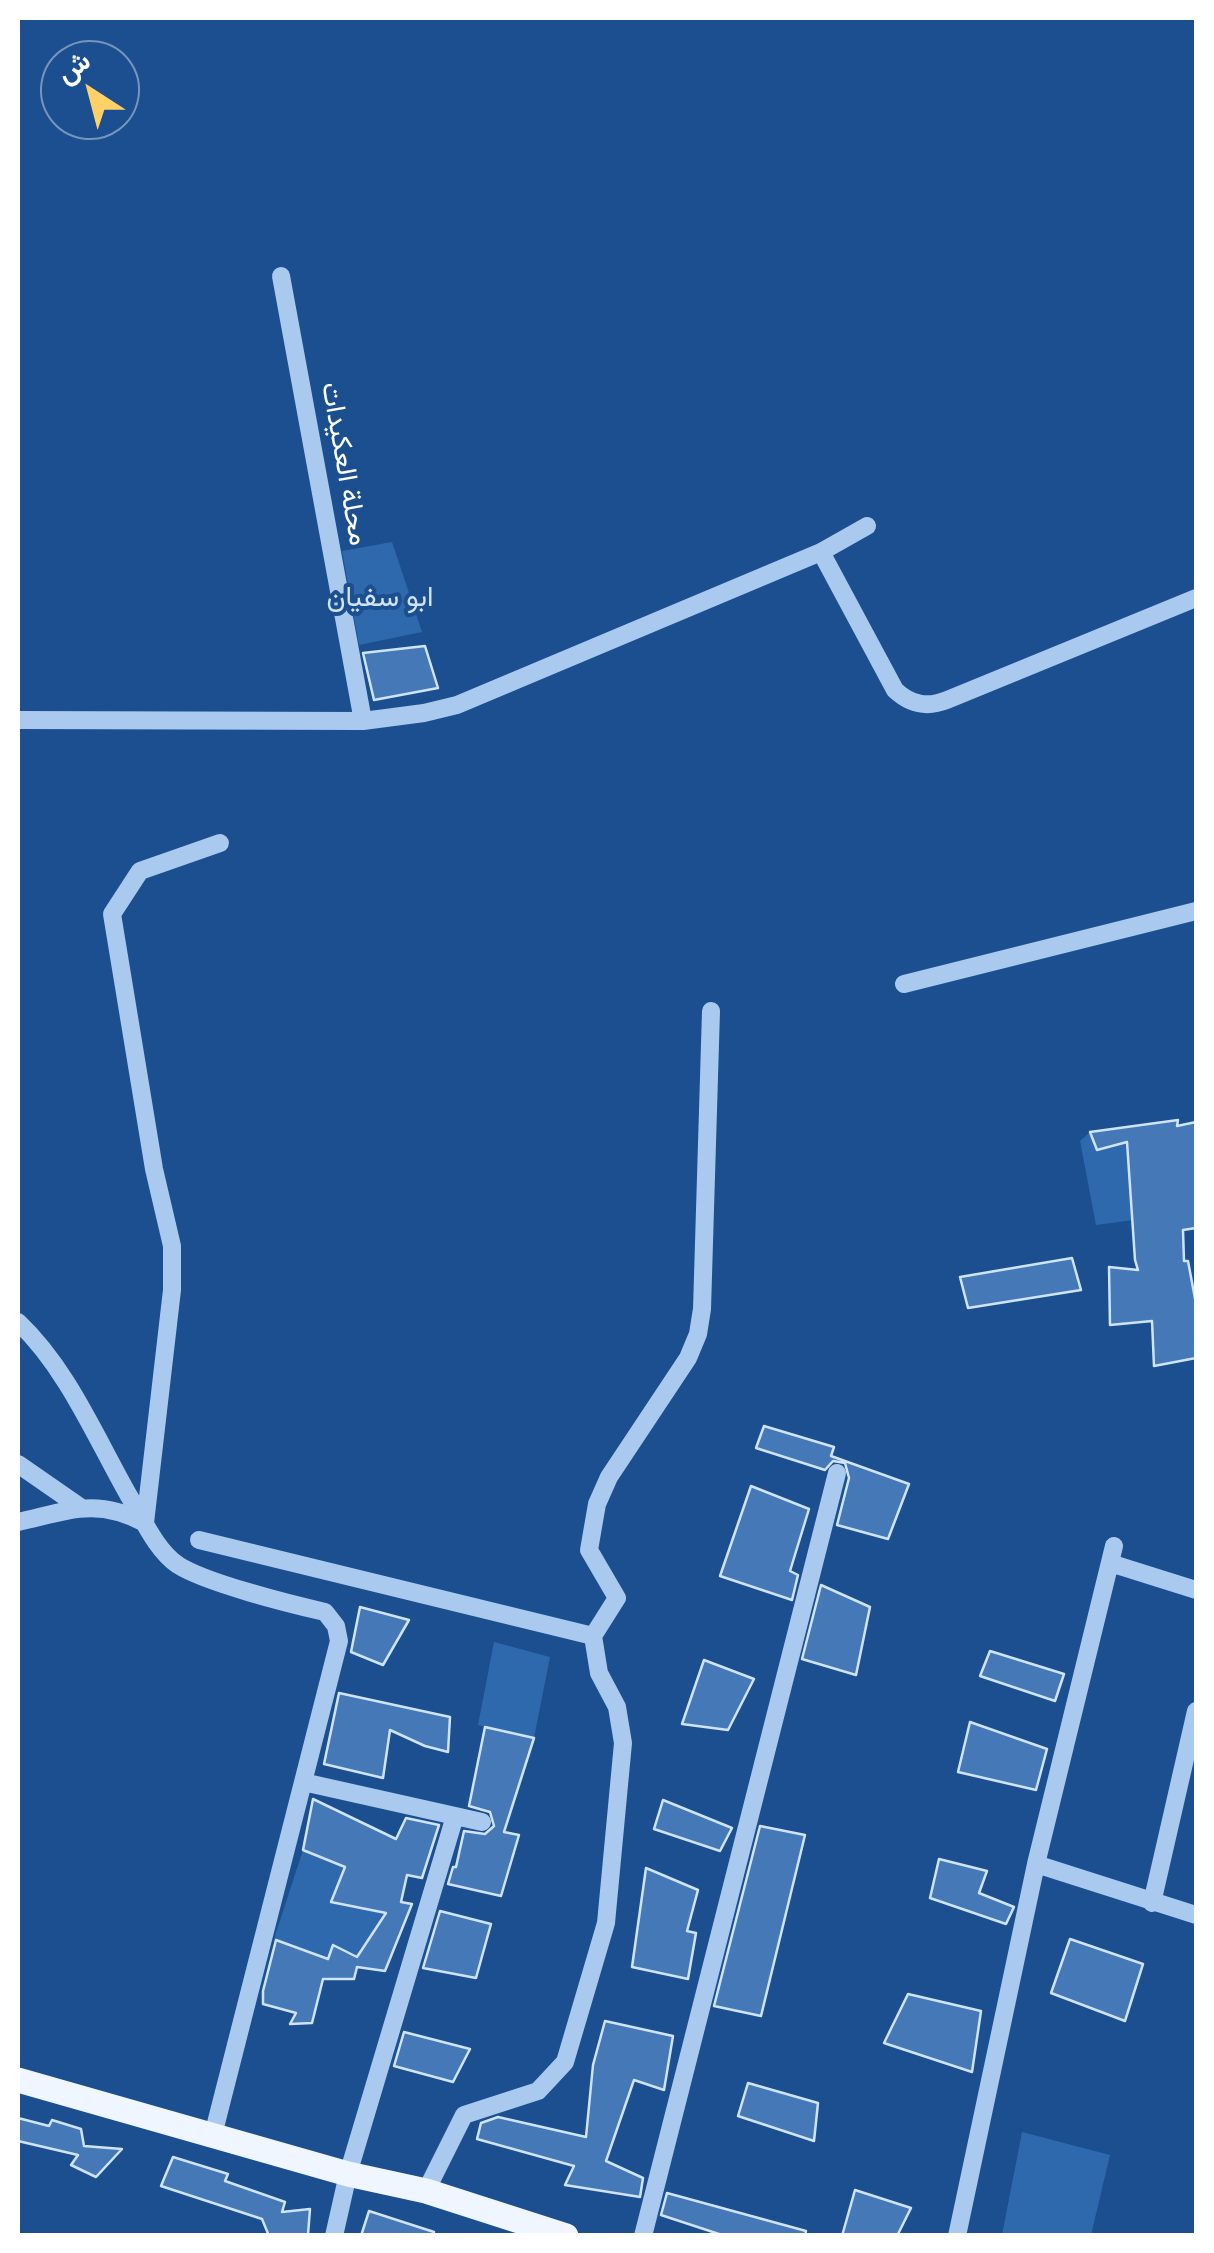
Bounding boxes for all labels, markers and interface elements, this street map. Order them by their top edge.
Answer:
north arrow [40,40,140,140]
text: ش [49,42,98,93]
street label: محلة العكيدات [312,380,374,548]
park label: ابو سفيان [327,582,433,616]

